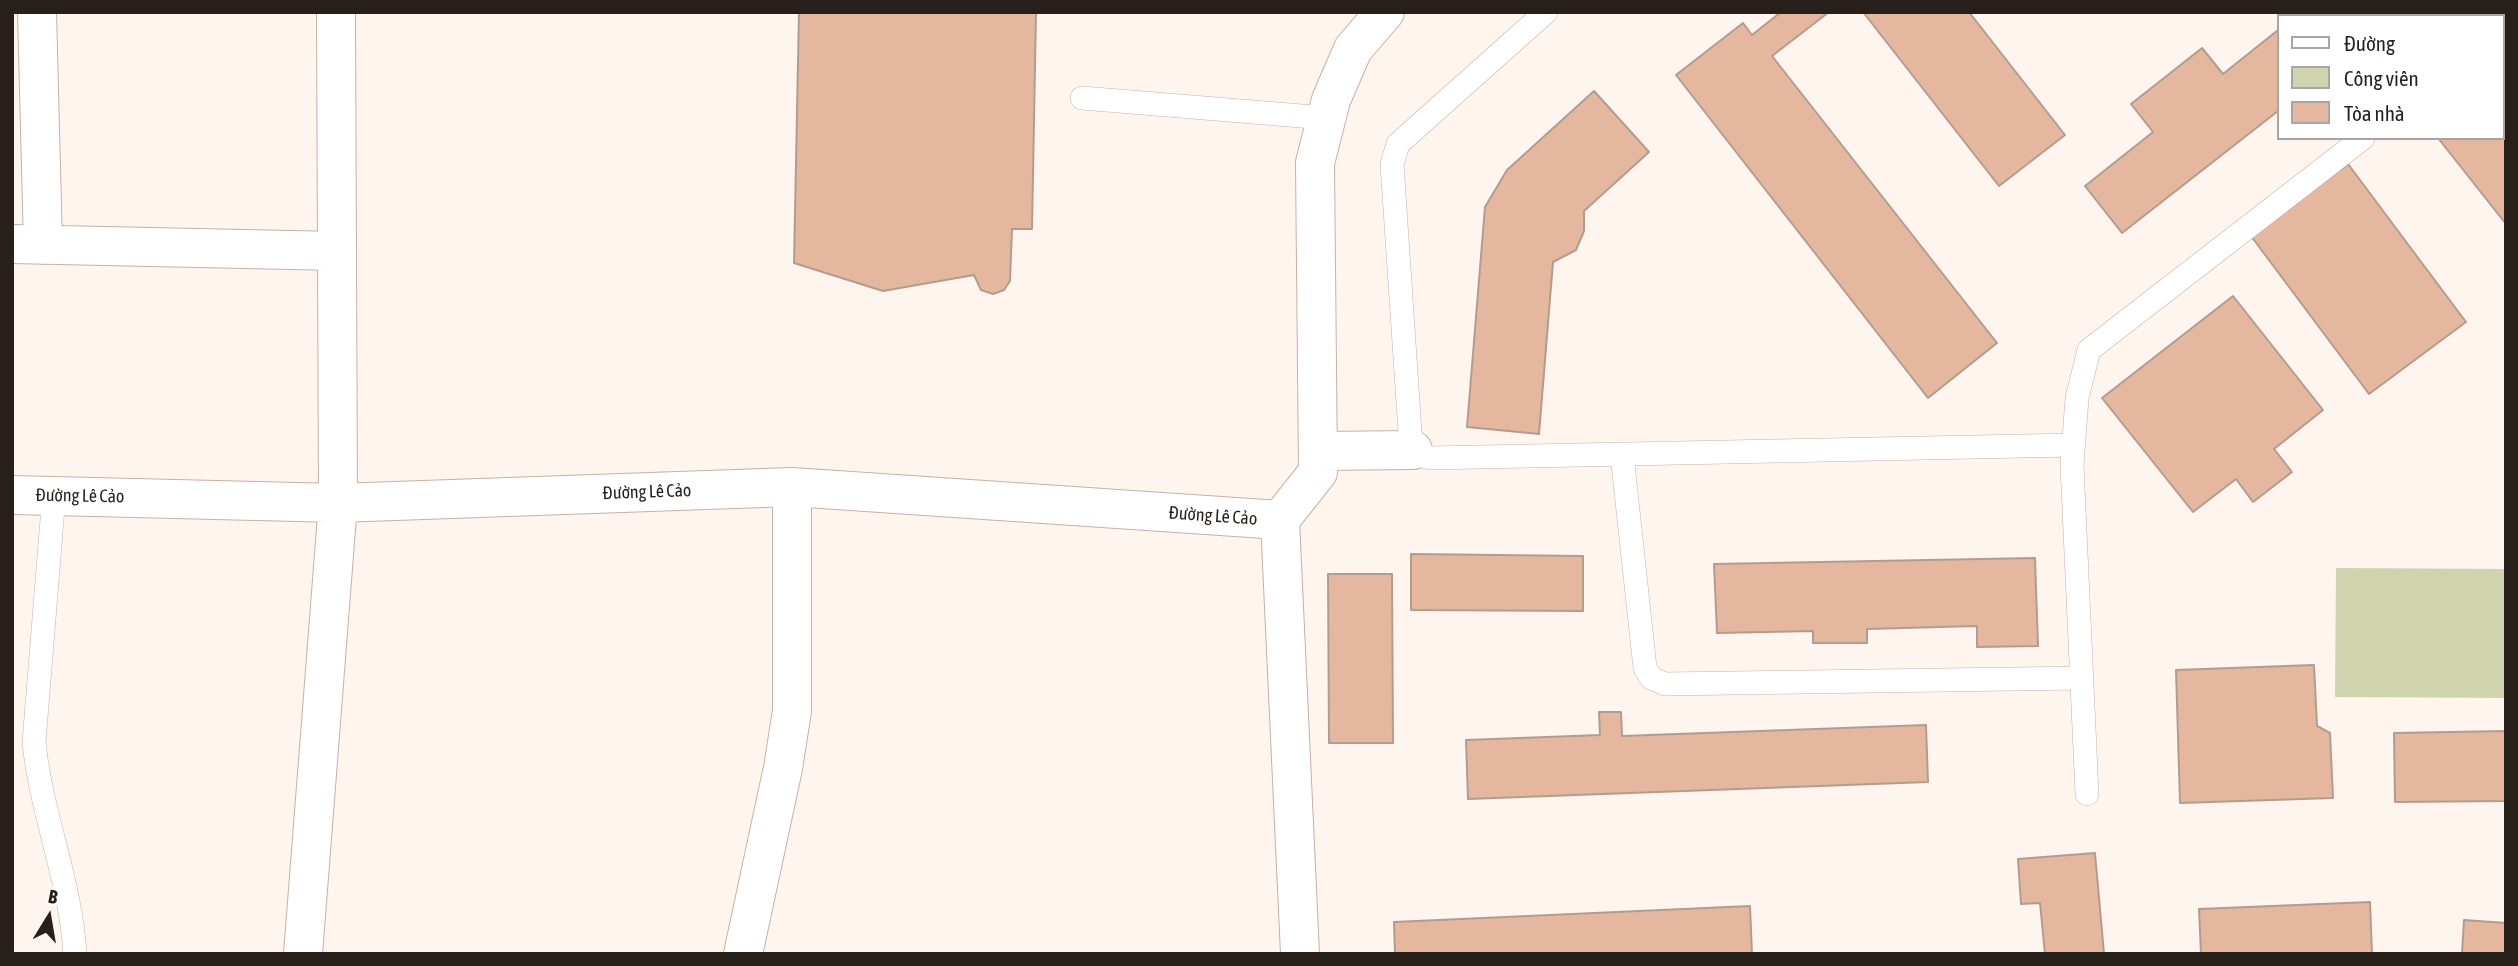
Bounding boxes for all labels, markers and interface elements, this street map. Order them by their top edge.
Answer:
legend [2276,14,2504,140]
text: Đường [2344,31,2395,55]
text: Công viên [2344,66,2419,90]
text: Tòa nhà [2344,101,2405,125]
street label: Đường Lê Cảo [602,480,692,504]
street label: Đường Lê Cảo [35,484,125,508]
street label: Đường Lê Cảo [1168,502,1258,530]
north arrow [14,882,84,952]
text: B [46,885,60,908]

